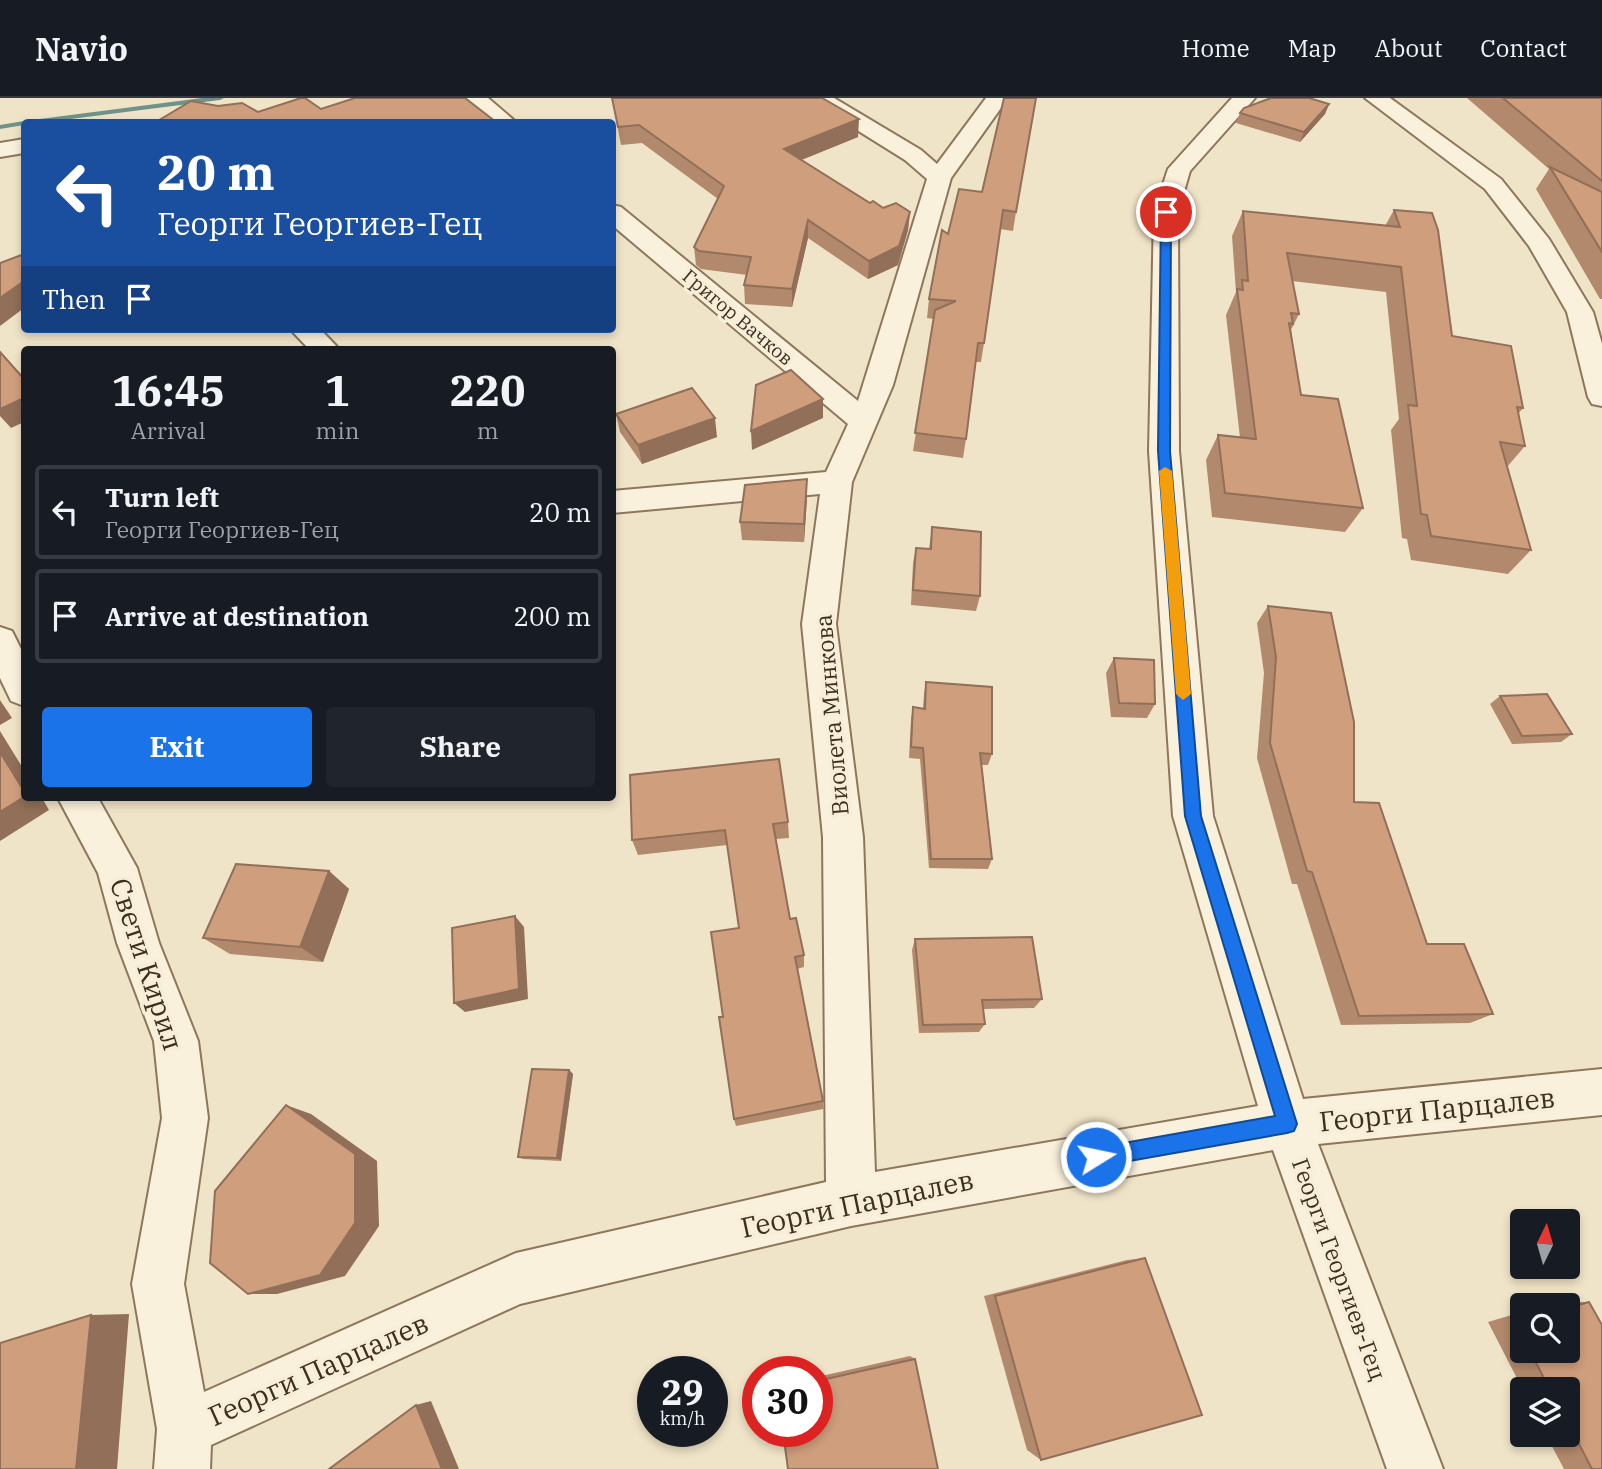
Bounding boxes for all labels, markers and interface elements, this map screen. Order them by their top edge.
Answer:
text: Navio [35,27,128,70]
text: Home [1182,32,1250,64]
text: Map [1288,32,1336,64]
text: About [1374,32,1442,64]
text: Contact [1480,32,1567,64]
text: 20 m [157,140,275,203]
icon: left [42,147,133,238]
pin [1136,182,1196,242]
icon: arrive [1147,193,1185,231]
text: Георги Георгиев-Гец [157,202,483,244]
street label: Григор Вачков [678,264,798,370]
icon: arrive [120,280,158,318]
text: Then [42,282,106,316]
text: 16:45 [111,363,225,418]
text: 1 [325,363,350,418]
text: 220 [450,363,525,418]
text: Arrival [131,415,206,445]
text: min [316,415,359,445]
text: m [477,415,499,445]
text: Turn left [105,480,219,514]
icon: left [46,493,84,531]
text: 20 m [529,495,591,529]
text: Георги Георгиев-Гец [105,514,339,544]
icon: arrive [46,597,84,635]
text: Arrive at destination [105,599,369,633]
text: 200 m [513,599,591,633]
street label: Виолета Минкова [807,613,855,817]
button: Exit [42,707,312,787]
button: Share [326,707,595,787]
street label: Свети Кирил [102,873,192,1055]
street label: Георги Парцалев [1317,1078,1557,1140]
position arrow [1059,1120,1133,1194]
street label: Георги Георгиев-Гец [1286,1154,1394,1384]
street label: Георги Парцалев [737,1160,977,1246]
north arrow [1510,1209,1580,1279]
map controls [1510,1209,1580,1447]
button: search [1510,1293,1580,1363]
street label: Георги Парцалев [202,1304,434,1434]
speed limit sign: 30 [742,1356,833,1447]
text: 29 [661,1369,704,1415]
button: layers [1510,1377,1580,1447]
text: km/h [660,1407,705,1430]

